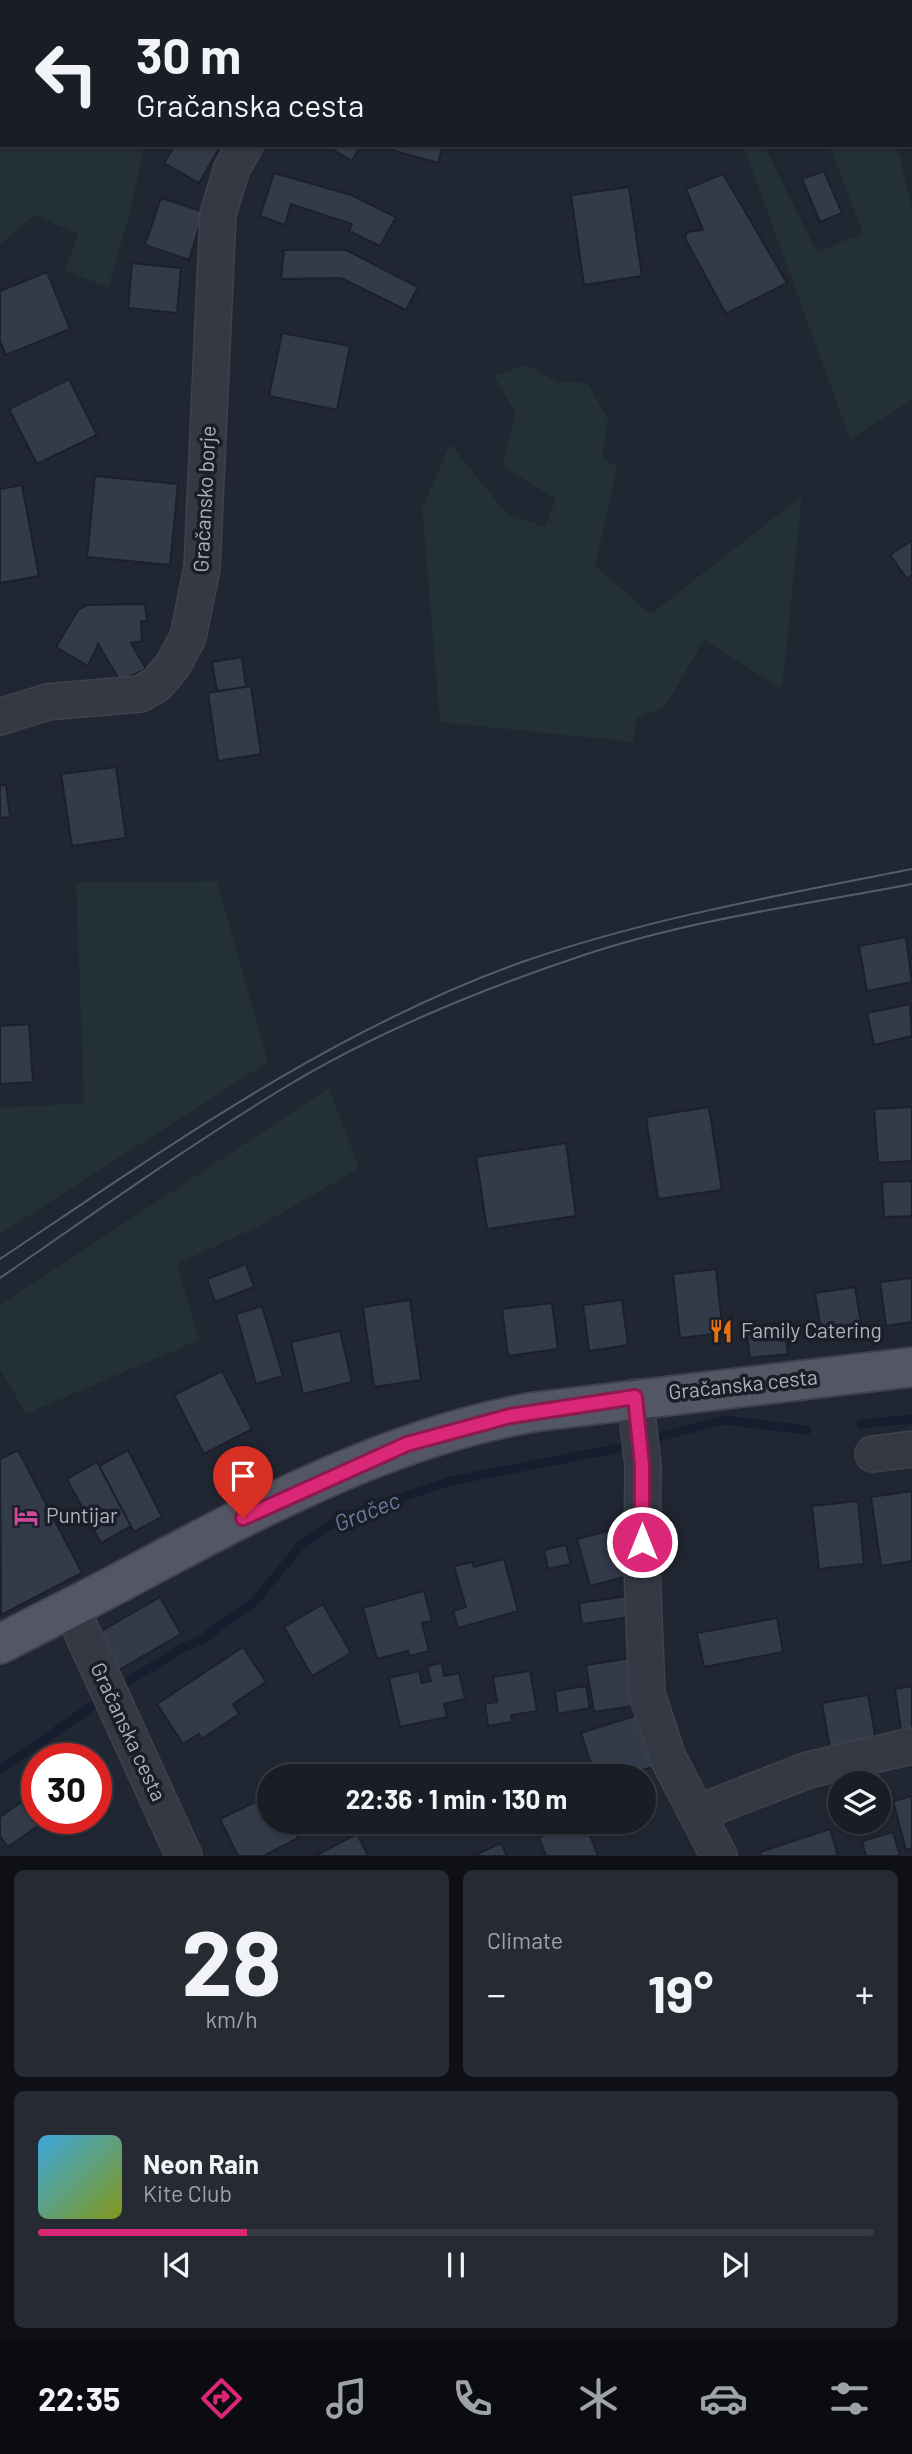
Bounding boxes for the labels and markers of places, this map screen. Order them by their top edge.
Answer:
restaurant icon: Family Catering [707,1317,735,1345]
place label: Family Catering [741,1317,882,1342]
pin [213,1446,273,1518]
hotel icon: Puntijar [12,1502,40,1530]
place label: Puntijar [46,1502,118,1527]

